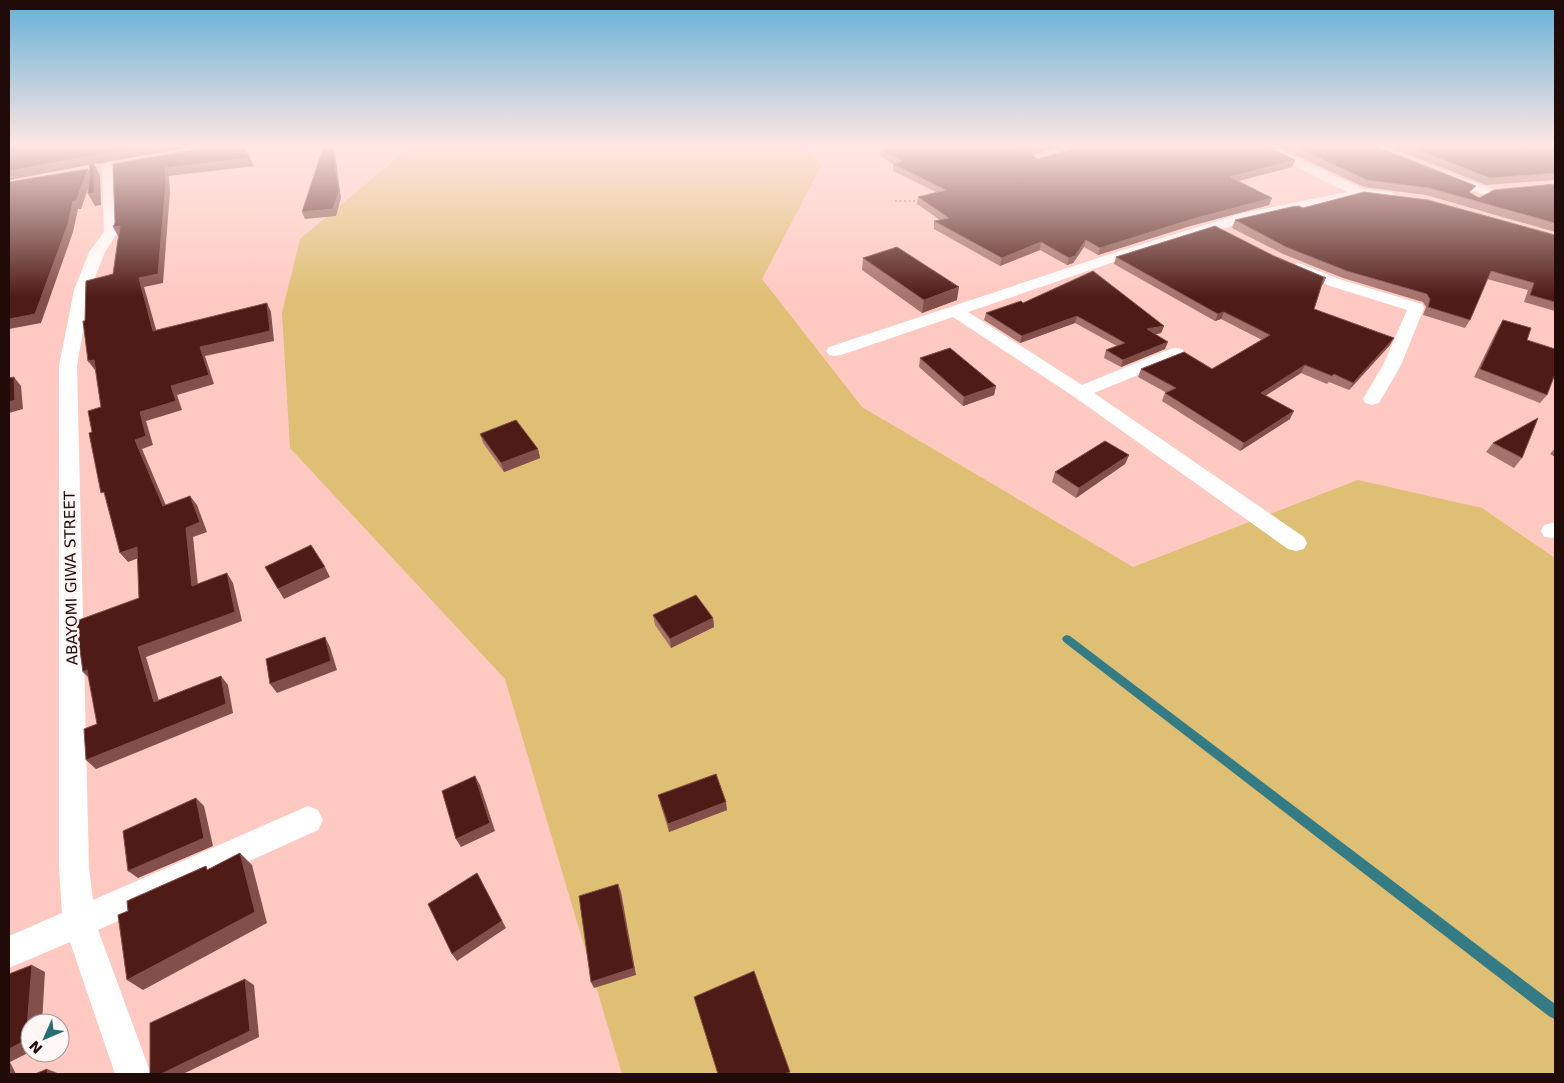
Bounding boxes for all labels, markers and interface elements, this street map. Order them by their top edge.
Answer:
street label: ABAYOMI GIWA STREET [60,490,82,665]
north arrow [20,1013,70,1063]
text: N [26,1037,46,1057]

